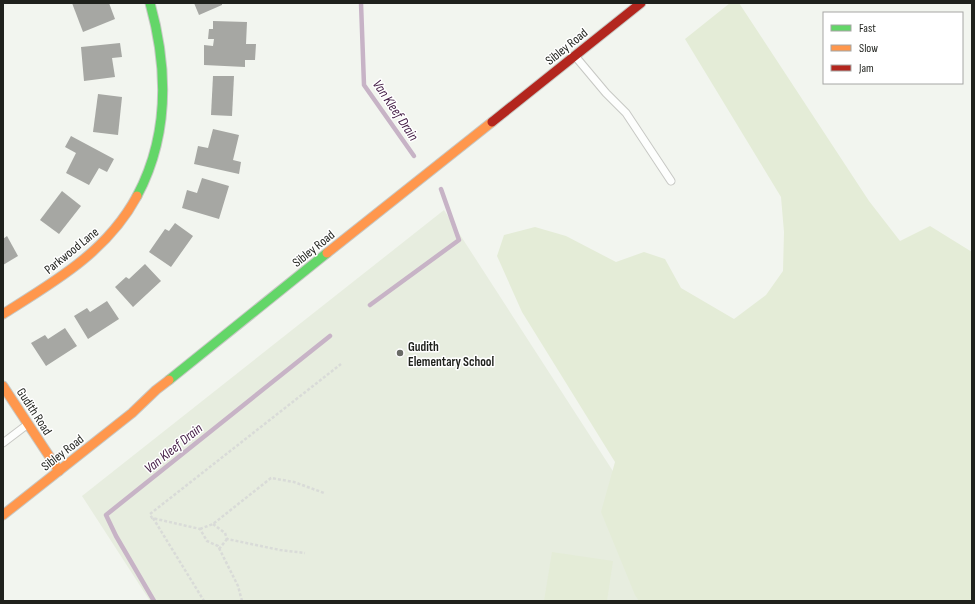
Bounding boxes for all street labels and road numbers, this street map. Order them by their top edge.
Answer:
street label: Sibley Road [542,25,591,69]
street label: Parkwood Lane [41,224,102,278]
street label: Sibley Road [289,227,338,271]
street label: Gudith Road [13,385,55,438]
street label: Sibley Road [38,431,87,474]

